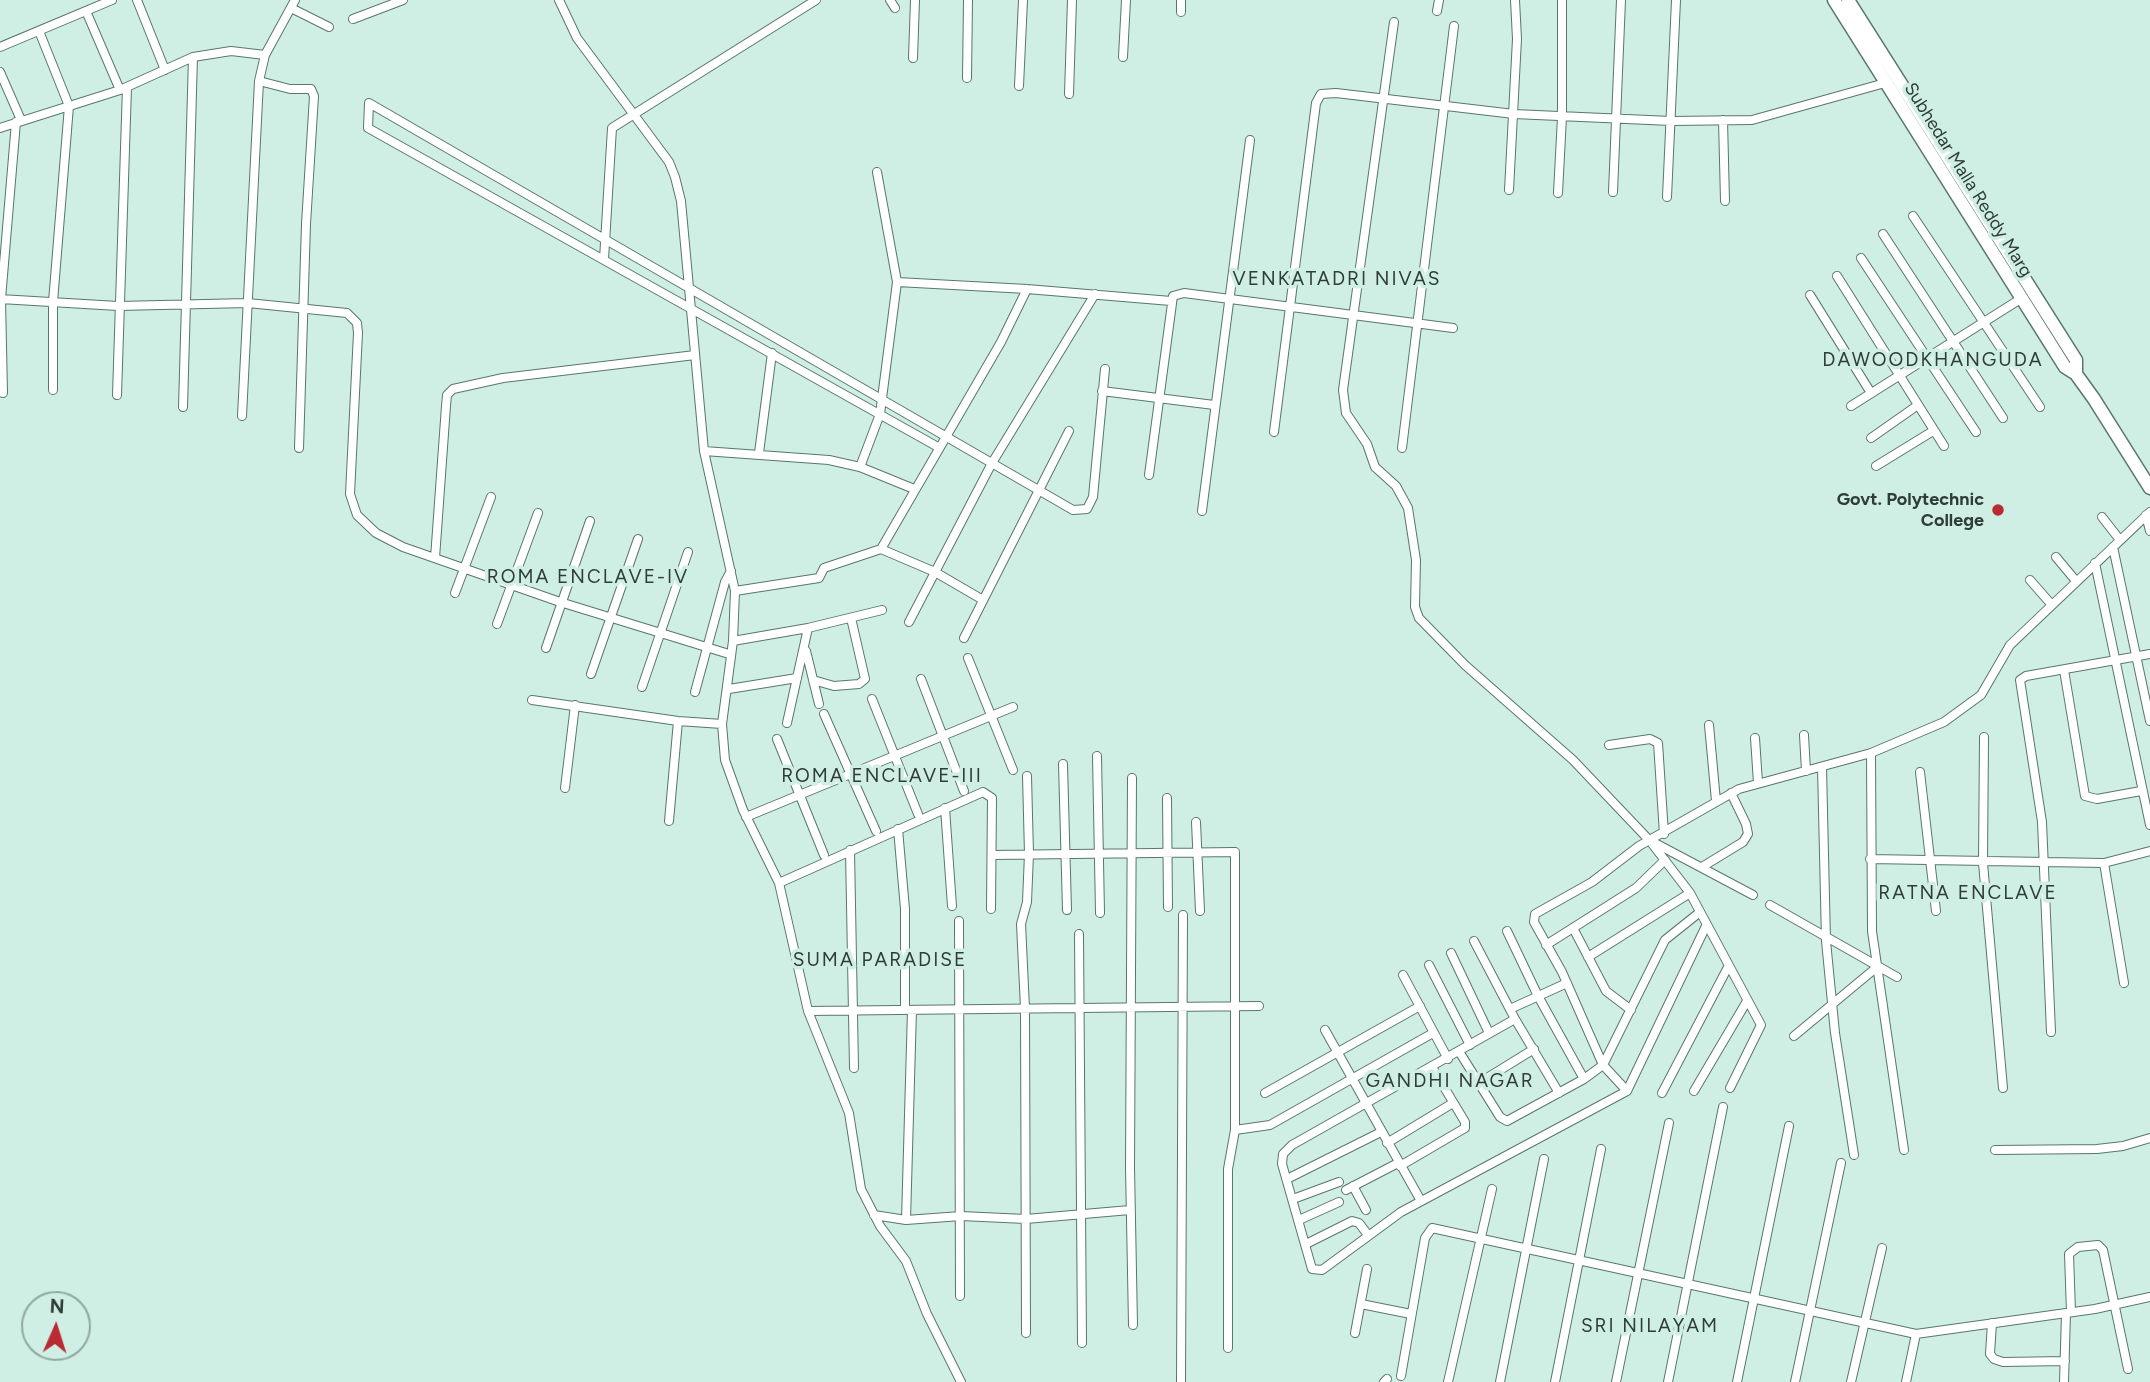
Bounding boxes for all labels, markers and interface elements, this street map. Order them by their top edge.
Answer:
street label: Subhedar Malla Reddy Marg [1899,79,2037,281]
district label: VENKATADRI NIVAS [1235,268,1439,290]
district label: DAWOODKHANGUDA [1824,349,2042,371]
place label: Govt. Polytechnic College [1837,489,1984,532]
marker: Govt. Polytechnic College [1990,502,2006,518]
district label: ROMA ENCLAVE-IV [489,566,687,588]
district label: ROMA ENCLAVE-III [783,765,981,787]
district label: RATNA ENCLAVE [1880,882,2056,904]
district label: SUMA PARADISE [794,949,966,971]
district label: GANDHI NAGAR [1367,1070,1533,1092]
north arrow [21,1291,91,1361]
text: N [49,1295,65,1318]
district label: SRI NILAYAM [1582,1315,1718,1337]

